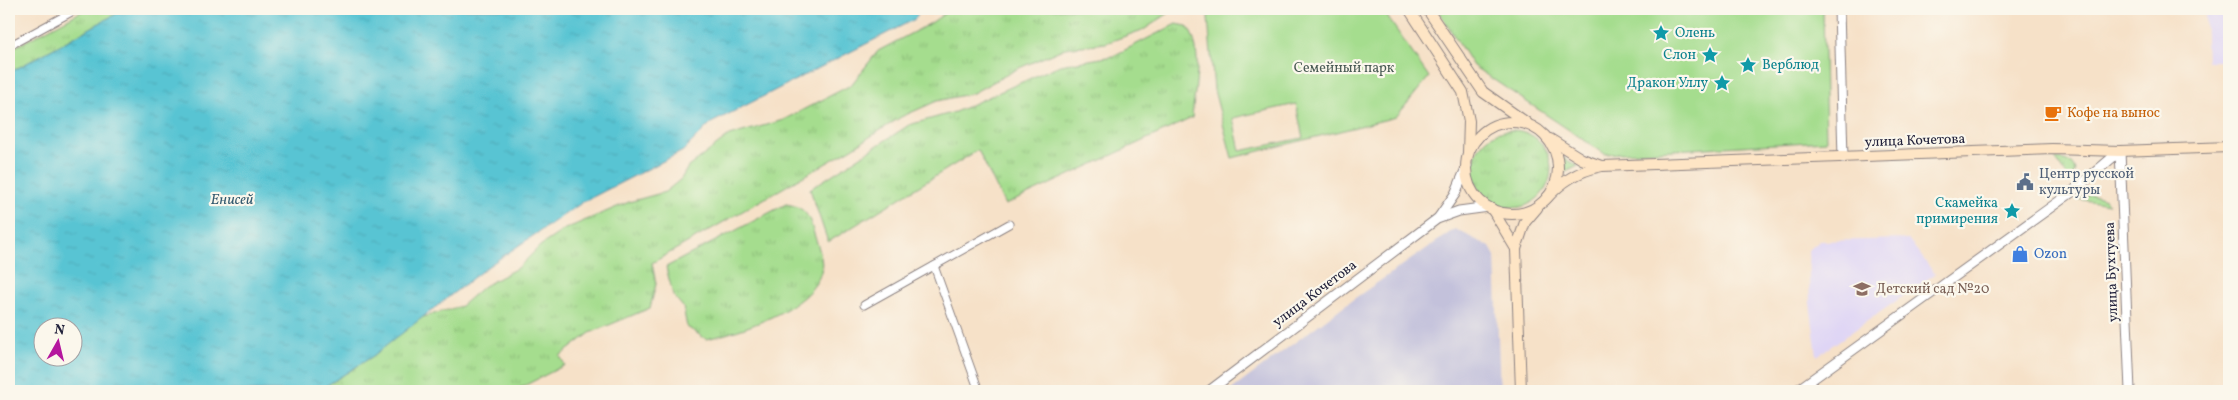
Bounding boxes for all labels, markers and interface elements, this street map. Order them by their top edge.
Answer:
place icon: Олень [1651,23,1671,43]
place label: Олень [1675,24,1715,43]
place icon: Слон [1700,45,1720,65]
place label: Слон [1663,46,1696,65]
place icon: Верблюд [1738,55,1758,75]
place label: Верблюд [1762,56,1819,75]
park label: Семейный парк [1294,59,1395,78]
place icon: Дракон Уллу [1712,73,1732,93]
place label: Дракон Уллу [1627,74,1708,93]
cafe icon: Кофе на вынос [2043,103,2063,123]
place label: Кофе на вынос [2067,104,2160,123]
street label: улица Кочетова [1864,130,1966,152]
place label: Центр русской культуры [2039,165,2135,200]
public building icon: Центр русской культуры [2015,172,2035,192]
water label: Енисей [211,190,254,211]
place label: Скамейка примирения [1916,194,1998,229]
place icon: Скамейка примирения [2002,201,2022,221]
street label: улица Бухтуева [2101,221,2123,323]
shop icon: Ozon [2010,244,2030,264]
place label: Ozon [2034,245,2067,264]
street label: улица Кочетова [1269,256,1361,332]
school or university icon: Детский сад №20 [1852,279,1872,299]
place label: Детский сад №20 [1876,280,1989,299]
north arrow [32,318,82,368]
text: N [53,320,66,341]

